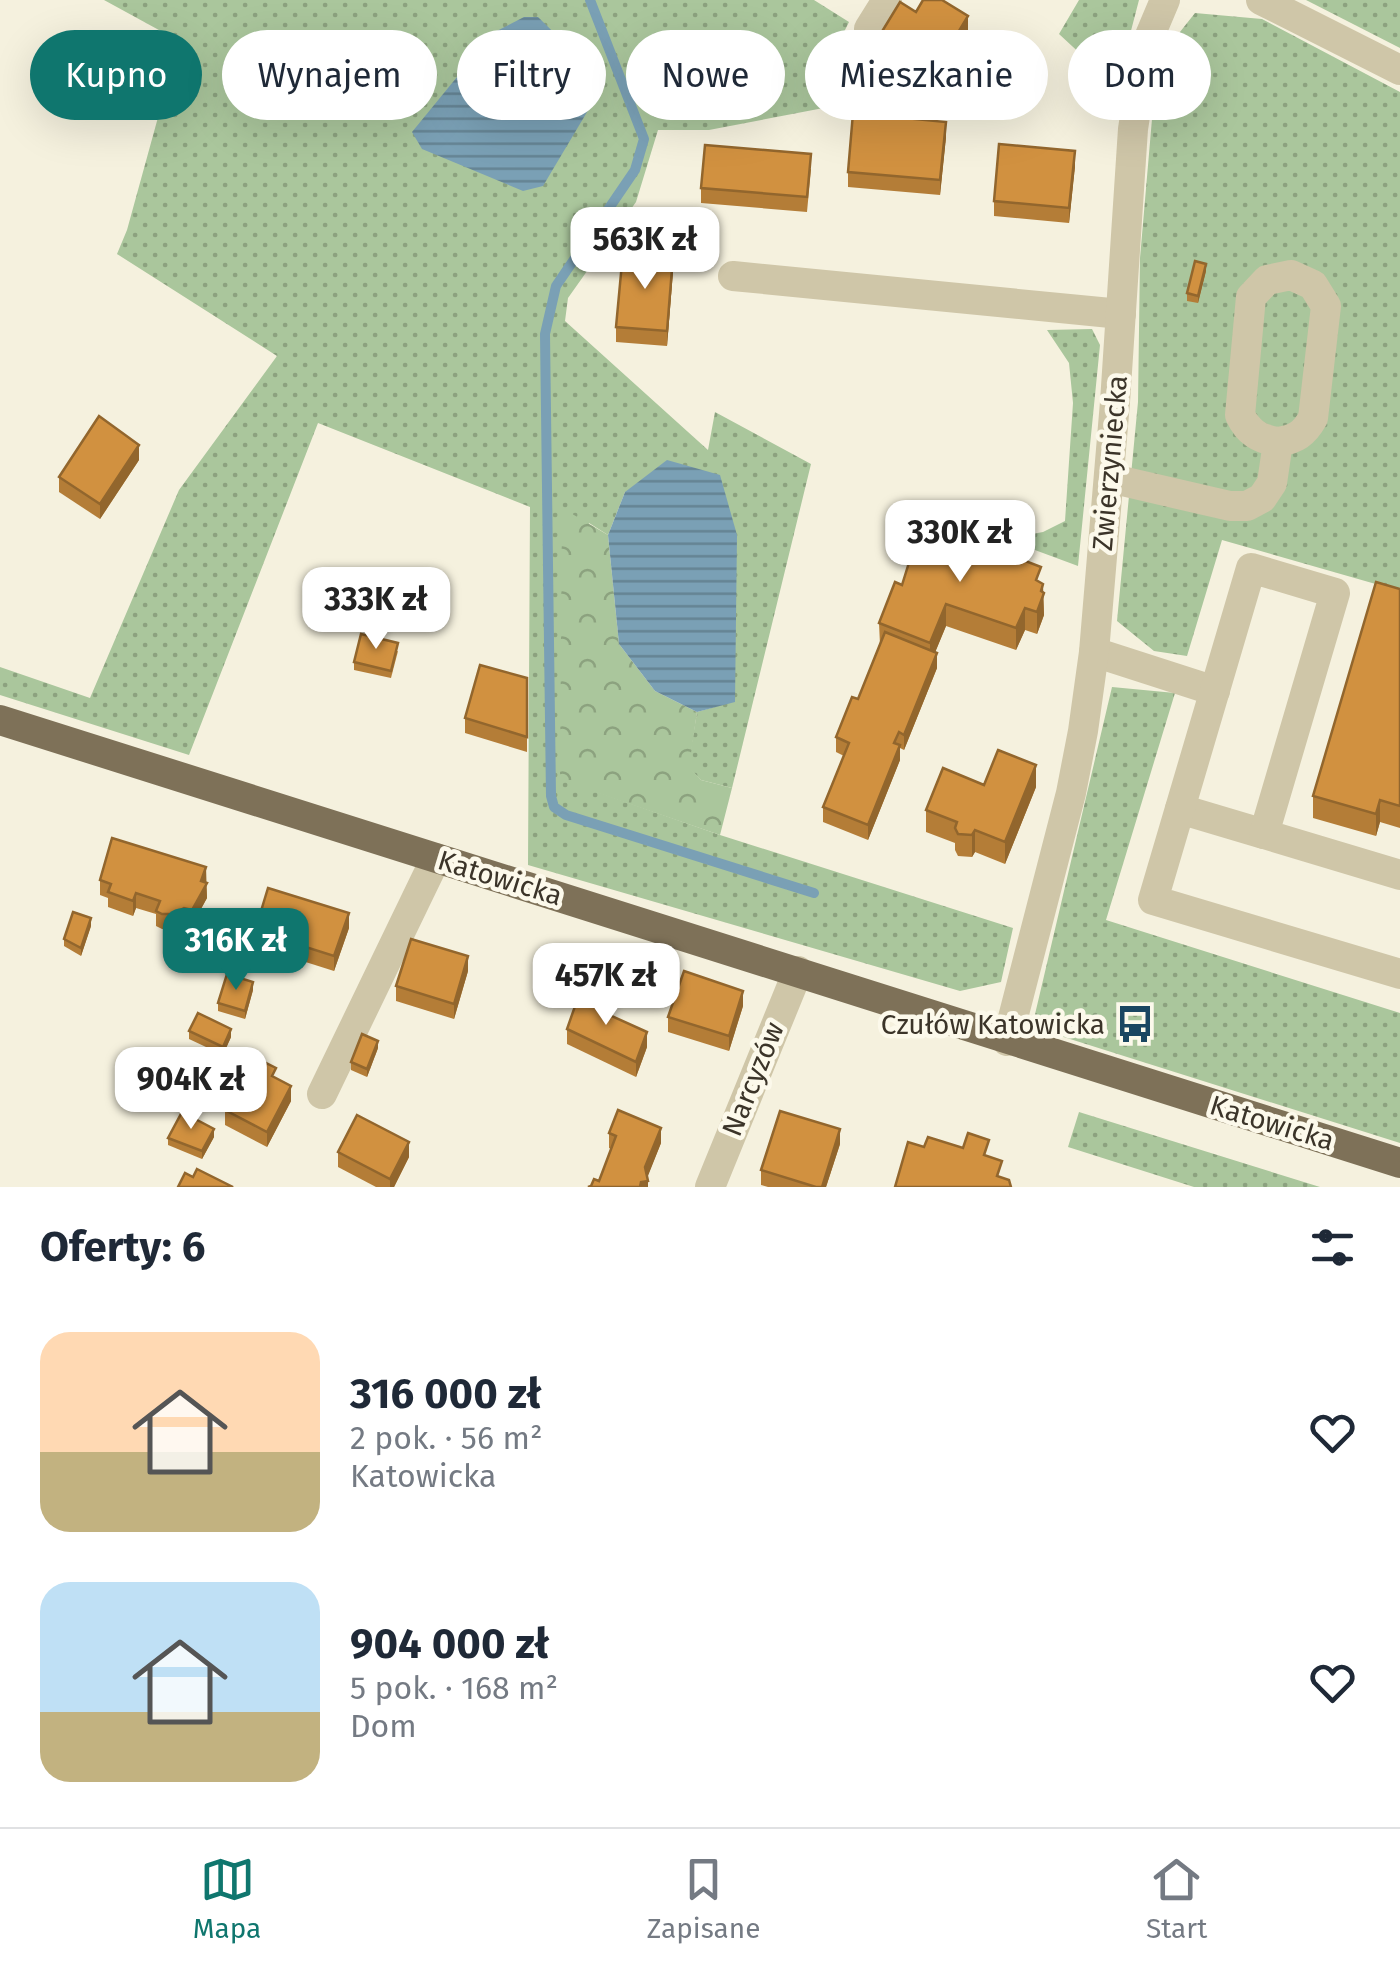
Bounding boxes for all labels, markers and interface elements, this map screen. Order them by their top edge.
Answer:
chip: Kupno [30,30,202,120]
chip: Wynajem [222,30,437,120]
chip: Filtry [457,30,606,120]
chip: Nowe [626,30,785,120]
chip: Mieszkanie [805,30,1048,120]
chip: Dom [1068,30,1211,120]
pin: 563K zł [553,207,737,292]
text: 563K zł [592,220,698,258]
street label: Zwierzyniecka [1086,374,1134,552]
pin: 330K zł [868,500,1052,585]
text: 330K zł [907,513,1013,551]
pin: 333K zł [284,567,468,652]
text: 333K zł [324,580,428,618]
street label: Katowicka [434,843,566,913]
pin: 316K zł [144,908,328,993]
text: 316K zł [185,921,287,959]
pin: 457K zł [514,943,698,1028]
text: 457K zł [555,956,657,994]
bus stop icon: Czułów Katowicka [1114,1003,1156,1045]
place label: Czułów Katowicka [881,1008,1105,1041]
street label: Narcyzów [715,1017,791,1141]
pin: 904K zł [99,1047,283,1132]
text: 904K zł [137,1060,245,1098]
street label: Katowicka [1206,1088,1338,1158]
icon: filters [1305,1220,1360,1275]
text: Oferty: 6 [40,1222,205,1272]
text: 316 000 zł [350,1369,541,1419]
icon: home [120,1372,240,1492]
icon: heart [1305,1405,1360,1460]
text: 2 pok. · 56 m² [350,1419,542,1457]
text: Katowicka [350,1457,496,1495]
text: 904 000 zł [350,1619,549,1669]
icon: home [120,1622,240,1742]
icon: heart [1305,1655,1360,1710]
text: 5 pok. · 168 m² [350,1669,558,1707]
text: Dom [350,1707,417,1745]
tab: Mapa [193,1852,261,1945]
tab: Zapisane [647,1852,760,1945]
tab: Start [1146,1852,1207,1945]

